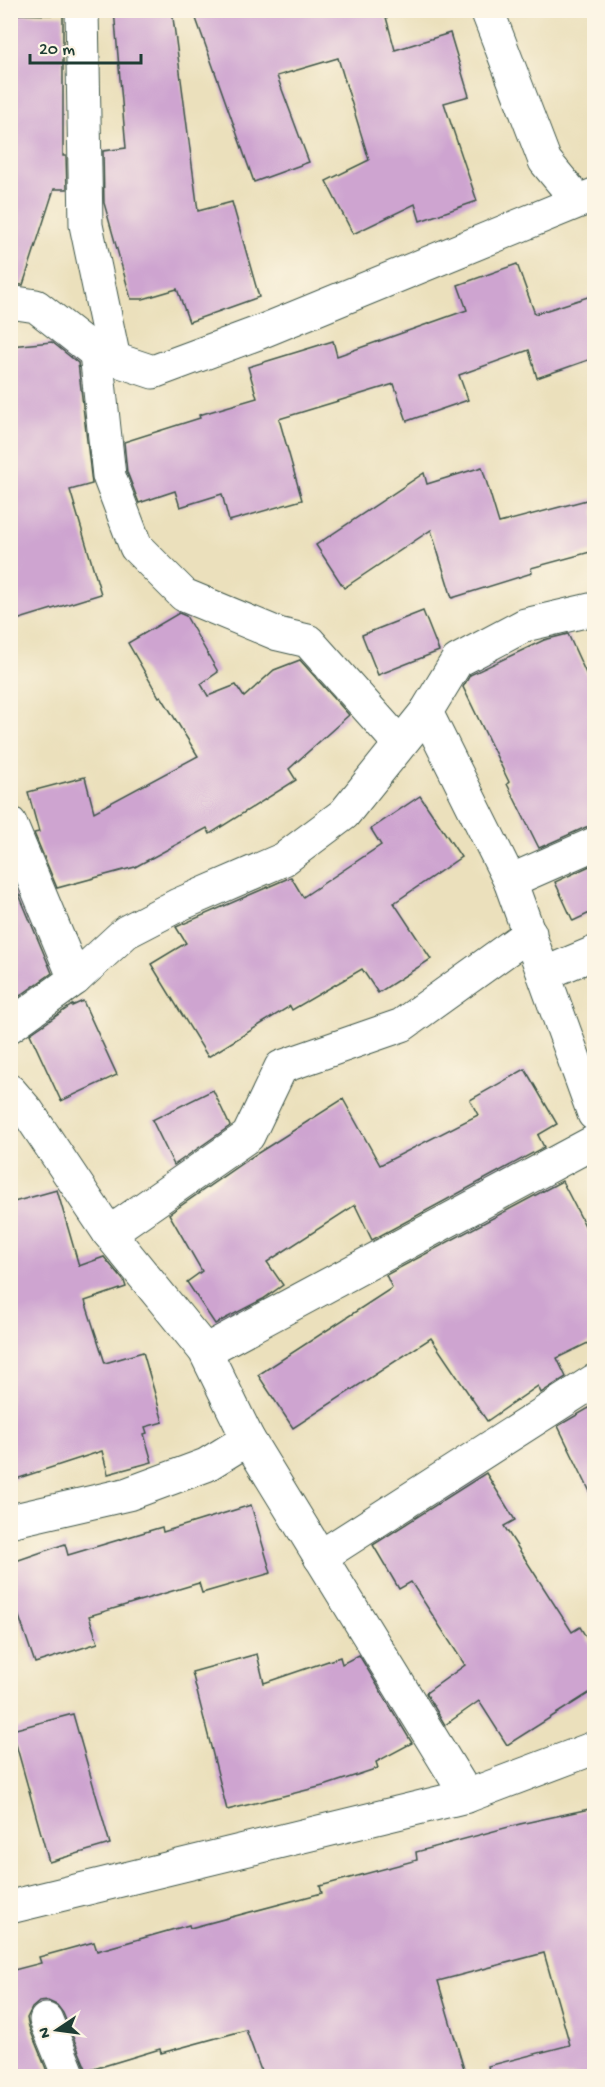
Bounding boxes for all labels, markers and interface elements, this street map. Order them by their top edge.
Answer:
scale bar [30,27,141,65]
text: 20 m [39,40,75,61]
north arrow [27,2000,87,2060]
text: N [35,2025,56,2040]

